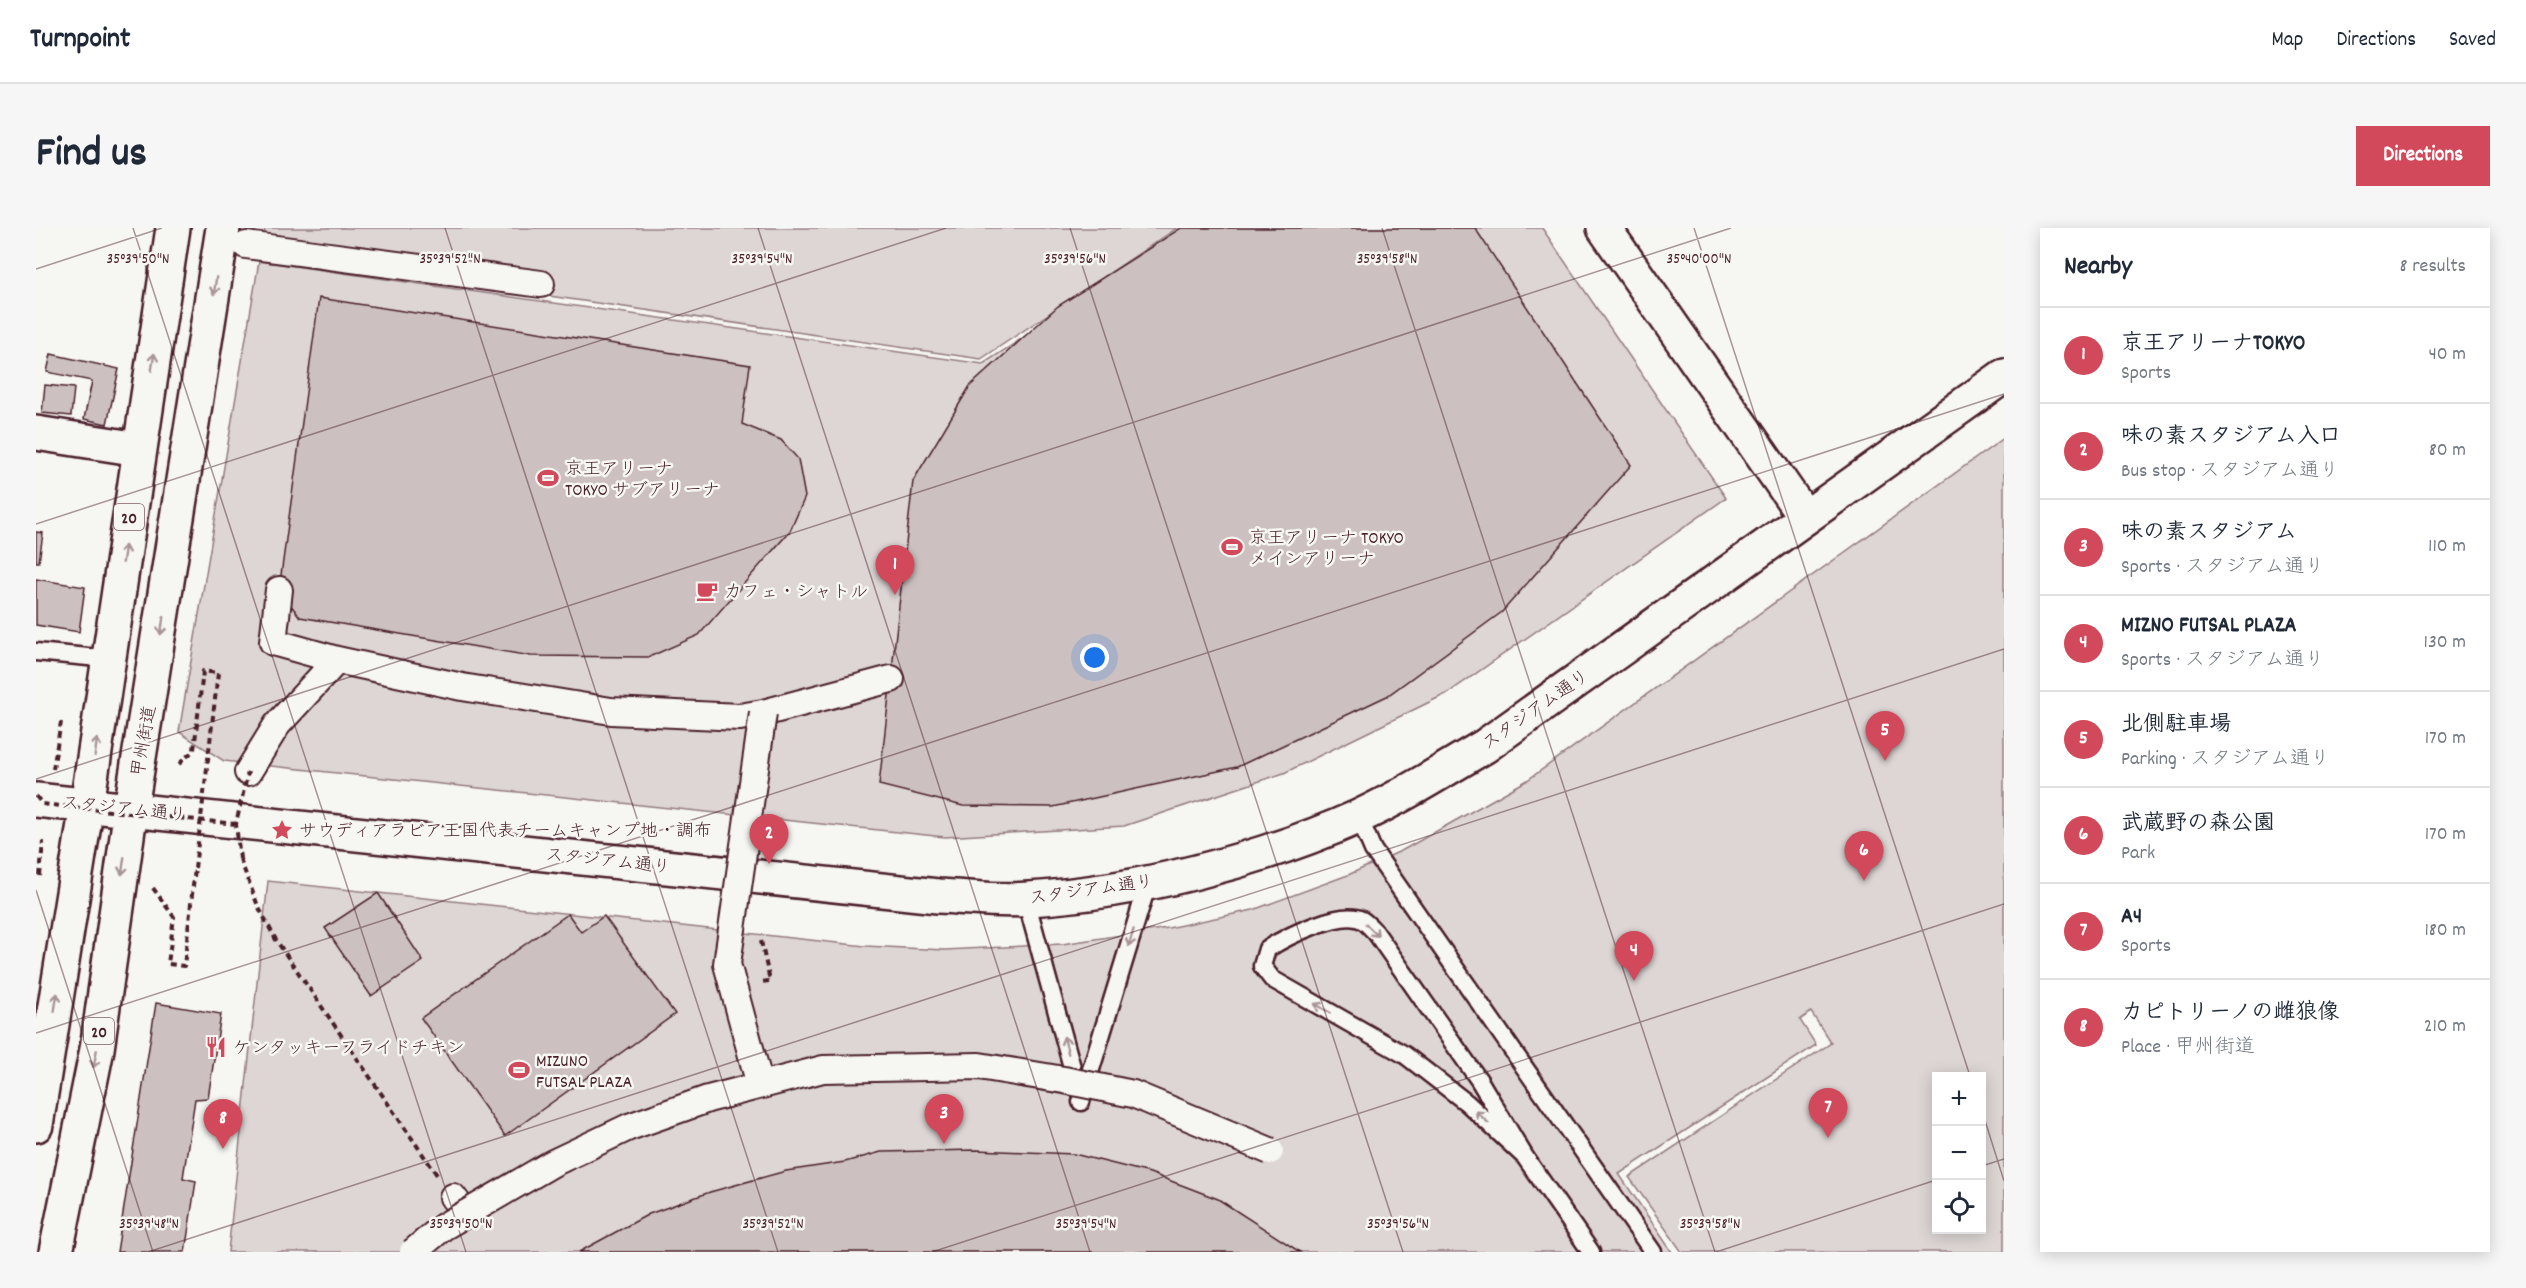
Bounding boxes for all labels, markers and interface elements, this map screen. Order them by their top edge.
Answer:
text: Turnpoint [30,21,130,61]
text: Map [2272,26,2303,56]
text: Directions [2336,26,2416,56]
text: Saved [2449,26,2496,56]
text: Find us [36,126,147,186]
button: Directions [2356,126,2490,186]
text: 35°39'50"N [107,249,169,271]
text: 35°39'52"N [419,249,481,271]
text: 35°39'54"N [732,249,792,271]
text: 35°39'56"N [1044,249,1106,271]
text: 35°39'58"N [1357,249,1417,271]
text: 35°40'00"N [1667,249,1731,271]
text: Nearby [2064,249,2132,286]
text: 8 results [2400,253,2466,281]
one-way arrow [209,276,220,295]
text: 京王アリーナTOKYO [2121,329,2305,360]
text: 1 [2081,341,2086,369]
text: 40 m [2428,341,2466,369]
one-way arrow [147,352,158,372]
text: Sports [2121,360,2171,388]
text: 味の素スタジアム入口 [2121,422,2341,453]
text: 2 [2079,437,2088,465]
text: 80 m [2429,437,2466,465]
place label: 京王アリーナ TOKYO サブアリーナ [565,458,720,504]
text: Bus stop · スタジアム通り [2121,458,2339,486]
sports icon: 京王アリーナ TOKYO サブアリーナ [536,466,560,490]
road number: 20 [114,504,144,530]
text: 味の素スタジアム [2121,518,2297,549]
place label: 京王アリーナ TOKYO メインアリーナ [1249,527,1404,573]
text: 3 [2079,533,2088,561]
text: 110 m [2428,533,2466,561]
sports icon: 京王アリーナ TOKYO メインアリーナ [1220,535,1244,559]
one-way arrow [118,545,129,565]
pin: 1 [876,546,914,595]
text: Sports · スタジアム通り [2121,554,2325,582]
cafe icon: カフェ・シャトル [695,579,719,603]
place label: カフェ・シャトル [724,581,868,606]
text: MIZNO FUTSAL PLAZA [2121,611,2297,642]
one-way arrow [156,615,167,635]
text: 4 [2079,629,2088,657]
text: 130 m [2424,629,2466,657]
your location [1080,643,1109,672]
text: Sports · スタジアム通り [2121,647,2325,675]
street label: スタジアム通り [1478,665,1595,757]
street label: 甲州街道 [127,704,164,779]
text: 北側駐車場 [2121,710,2231,741]
pin: 5 [1866,712,1904,761]
text: 5 [2079,725,2088,753]
text: 170 m [2425,725,2466,753]
one-way arrow [90,738,101,758]
text: Parking · スタジアム通り [2121,746,2330,774]
street label: スタジアム通り [60,791,188,829]
text: 武蔵野の森公園 [2121,809,2275,840]
pin: 2 [750,814,788,864]
place icon: サウディアラビア王国代表チームキャンプ地・調布 [270,818,294,842]
place label: サウディアラビア王国代表チームキャンプ地・調布 [299,820,712,845]
text: 6 [2079,821,2088,849]
text: 170 m [2425,821,2466,849]
pin: 6 [1844,832,1884,881]
text: Park [2121,840,2155,868]
street label: スタジアム通り [544,843,672,881]
one-way arrow [117,856,128,876]
street label: スタジアム通り [1027,870,1155,913]
text: A4 [2121,902,2142,933]
text: 7 [2080,917,2087,945]
text: 180 m [2424,917,2466,945]
one-way arrow [1364,922,1379,937]
one-way arrow [1125,928,1136,947]
pin: 4 [1614,932,1654,981]
text: Sports [2121,933,2171,961]
one-way arrow [50,993,61,1013]
text: カピトリーノの雌狼像 [2121,998,2339,1029]
one-way arrow [1314,1001,1331,1013]
text: 8 [2079,1013,2088,1041]
text: 210 m [2424,1013,2466,1041]
road number: 20 [84,1018,114,1044]
text: Place · 甲州街道 [2121,1034,2255,1062]
restaurant icon: ケンタッキーフライドチキン [204,1035,228,1059]
one-way arrow [1059,1036,1071,1055]
place label: ケンタッキーフライドチキン [233,1037,465,1062]
one-way arrow [89,1049,100,1069]
place label: MIZUNO FUTSAL PLAZA [536,1050,632,1096]
sports icon: MIZUNO FUTSAL PLAZA [507,1058,531,1082]
map controls [1932,1072,1986,1234]
button: + [1932,1072,1986,1126]
pin: 7 [1808,1088,1848,1138]
pin: 3 [924,1094,964,1144]
pin: 8 [204,1100,243,1149]
one-way arrow [1475,1110,1490,1124]
button: − [1932,1126,1986,1180]
button: locate [1932,1180,1986,1234]
text: 35°39'48"N [119,1214,179,1236]
text: 35°39'50"N [430,1214,492,1236]
text: 35°39'52"N [742,1214,804,1236]
text: 35°39'54"N [1056,1214,1116,1236]
text: 35°39'56"N [1367,1214,1429,1236]
text: 35°39'58"N [1680,1214,1740,1236]

